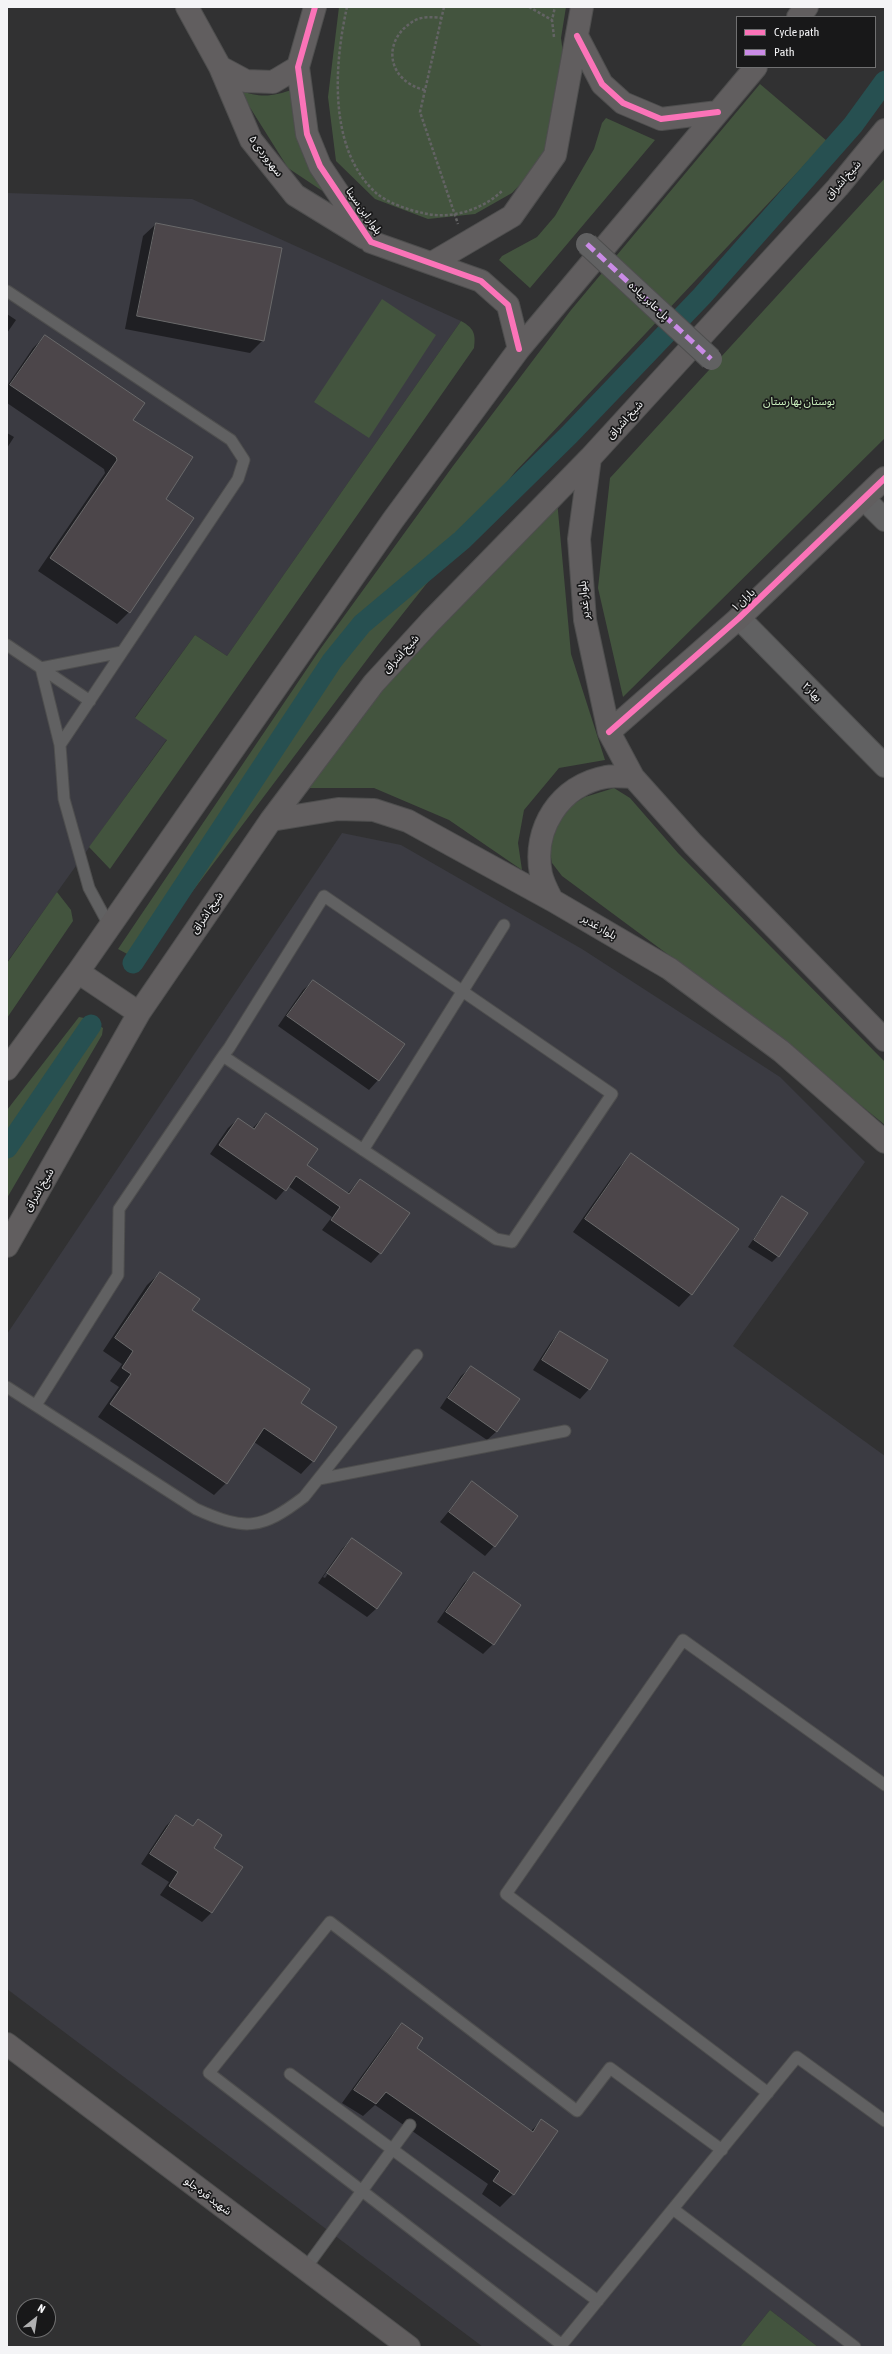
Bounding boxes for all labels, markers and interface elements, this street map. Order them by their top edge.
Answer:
legend [736,16,876,68]
text: Cycle path [774,25,819,39]
text: Path [774,45,795,59]
street label: سهروردی ۵ [246,133,286,179]
street label: شیخ اشراق [822,158,864,202]
street label: بلوار ابن سینا [343,185,385,237]
street label: پل عابر پیاده [626,279,672,323]
park label: بوستان بهارستان [763,395,835,409]
street label: شیخ اشراق [604,398,646,442]
street label: بلوار غدیر [576,580,592,620]
street label: باران ۱ [728,586,758,614]
street label: شیخ اشراق [380,632,422,676]
street label: بهار۲ [800,680,824,704]
street label: شیخ اشراق [188,889,226,937]
street label: بلوار غدیر [579,912,619,942]
street label: شیخ اشراق [21,1166,57,1214]
street label: شهید قره جلو [182,2174,234,2218]
north arrow [16,2298,56,2338]
text: N [36,2302,47,2315]

